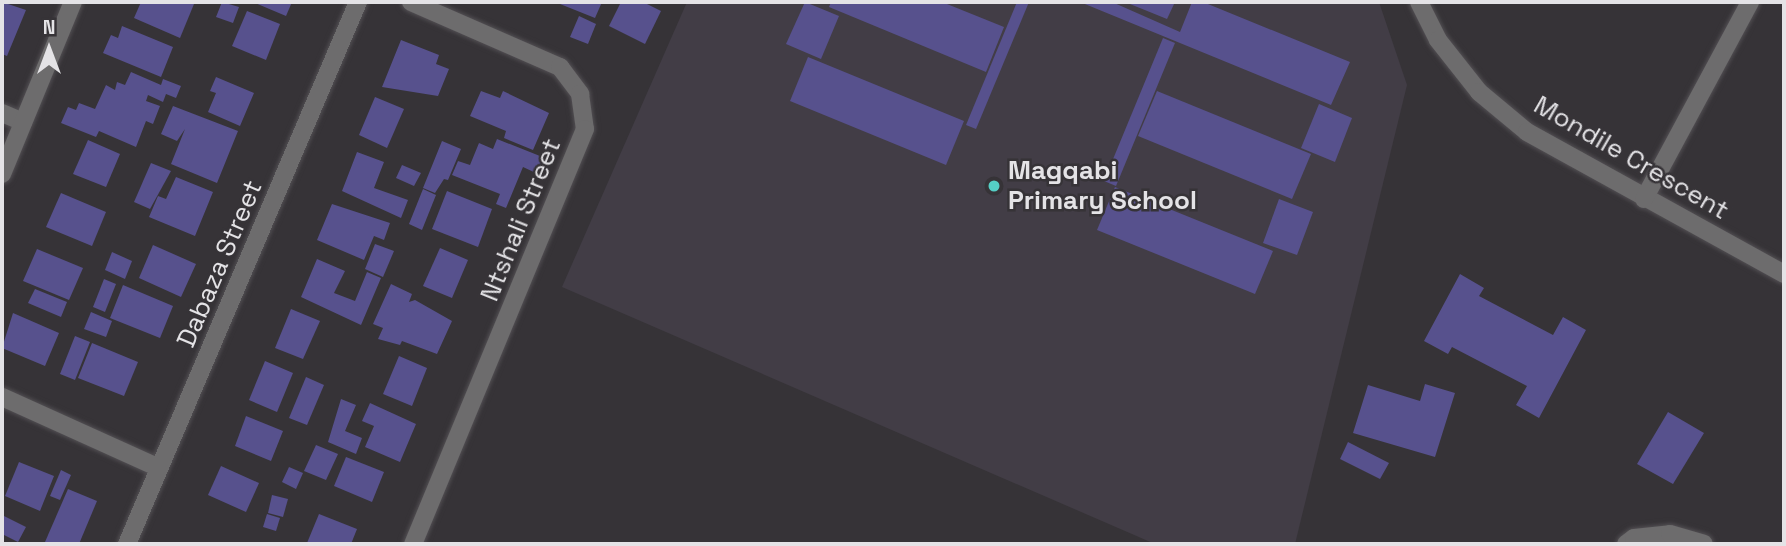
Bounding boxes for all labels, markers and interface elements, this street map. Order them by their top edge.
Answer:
north arrow [14,14,84,84]
text: N [43,15,55,40]
street label: Mondile Crescent [1528,90,1734,226]
street label: Ntshali Street [474,134,568,306]
place label: Magqabi Primary School [1008,155,1197,216]
street label: Dabaza Street [171,176,269,352]
marker: Magqabi Primary School [986,178,1002,194]

